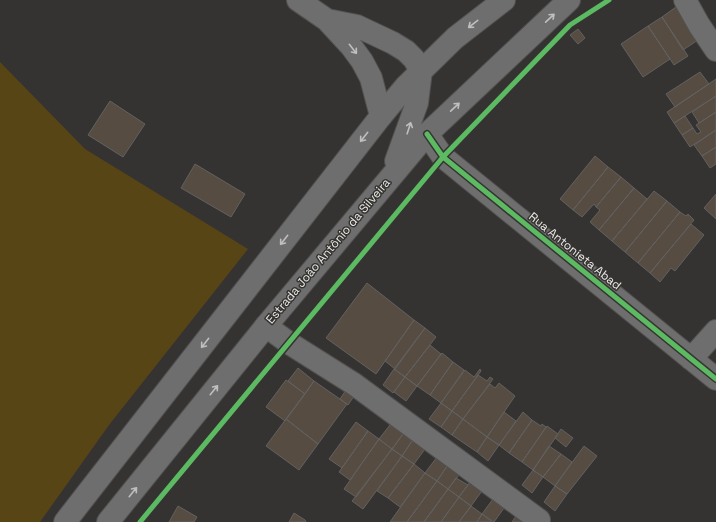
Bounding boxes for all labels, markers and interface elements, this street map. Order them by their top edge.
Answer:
one-way arrow [545,13,555,23]
one-way arrow [468,20,479,28]
one-way arrow [349,44,357,55]
one-way arrow [450,102,460,112]
one-way arrow [406,121,413,134]
one-way arrow [360,132,368,143]
street label: Estrada João Antônio da Silveira [262,175,394,327]
street label: Rua Antonieta Abad [525,209,625,293]
one-way arrow [280,234,289,245]
one-way arrow [200,337,209,348]
one-way arrow [210,385,219,396]
one-way arrow [128,486,137,497]

